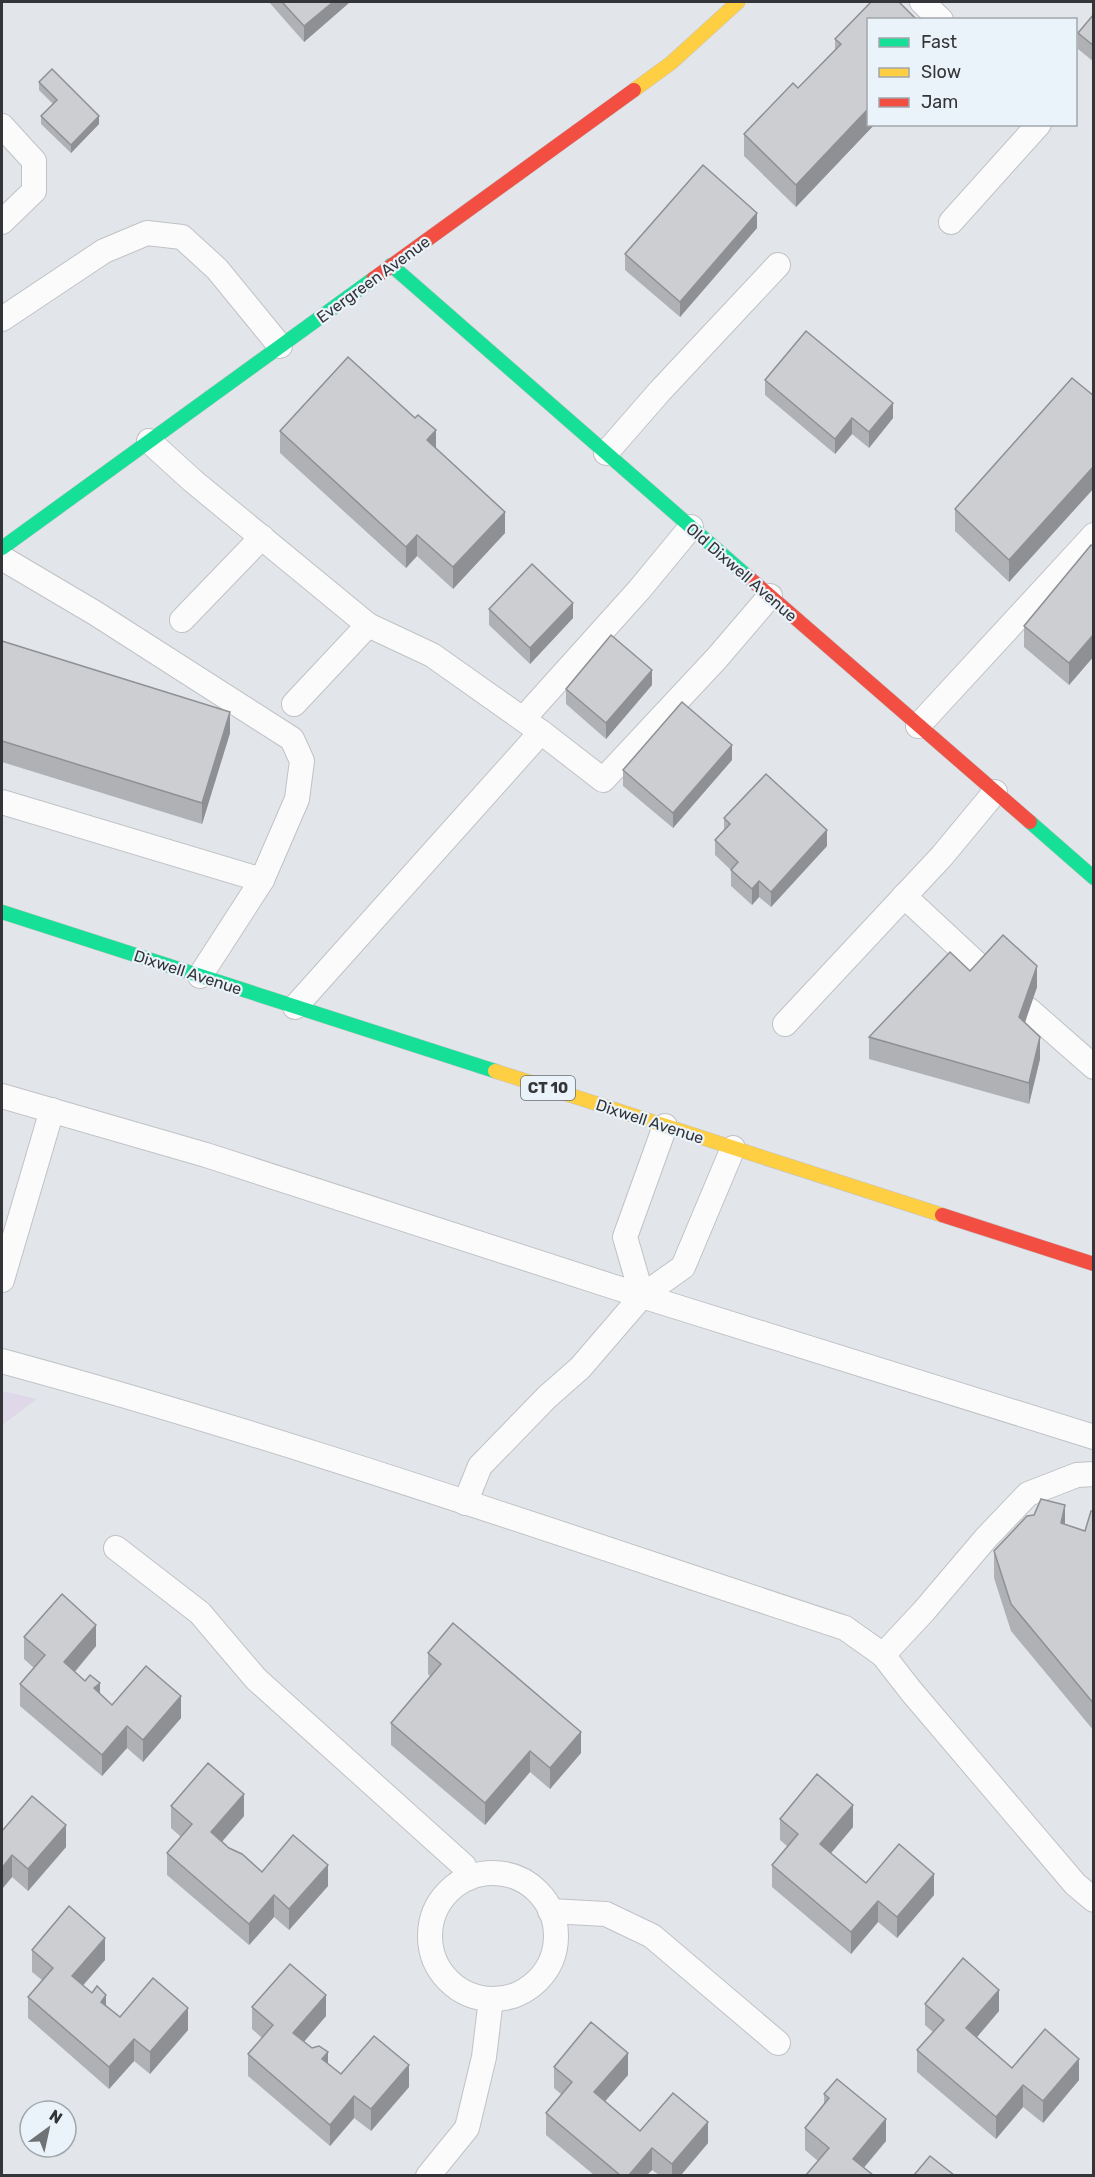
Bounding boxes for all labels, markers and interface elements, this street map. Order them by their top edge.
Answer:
legend [867,18,1077,126]
text: Fast [921,31,957,53]
text: Slow [921,61,961,83]
text: Jam [921,91,958,113]
street label: Evergreen Avenue [313,232,434,327]
street label: Old Dixwell Avenue [682,519,801,626]
street label: Dixwell Avenue [131,946,244,999]
road number: CT 10 [521,1076,575,1100]
street label: Dixwell Avenue [593,1095,706,1148]
north arrow [18,2099,78,2159]
text: N [46,2106,66,2128]

